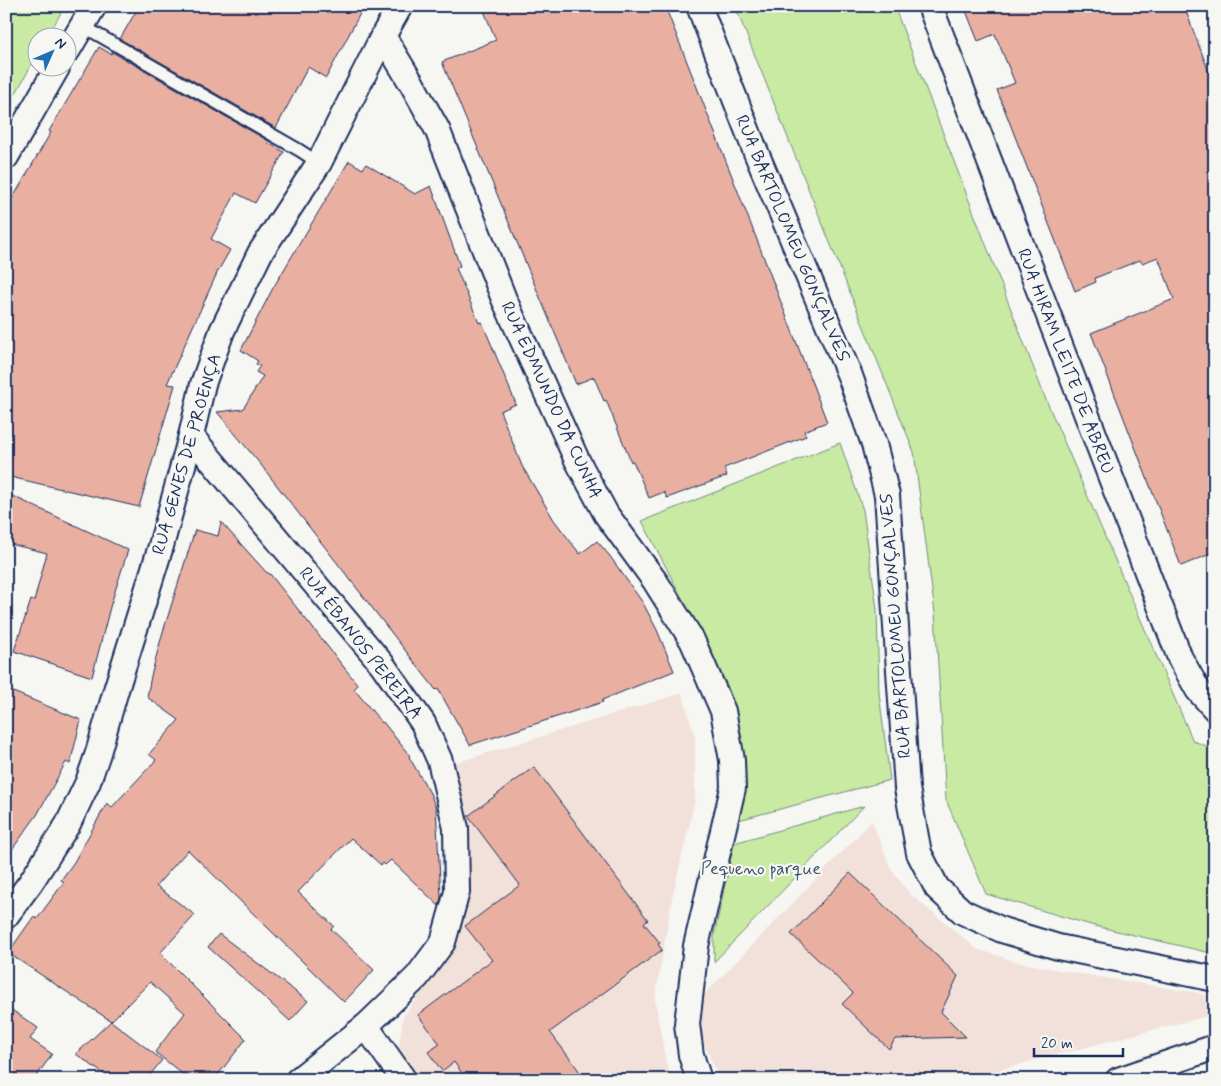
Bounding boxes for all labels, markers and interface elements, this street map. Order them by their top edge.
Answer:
north arrow [28,28,78,78]
text: N [51,34,70,53]
street label: RUA BARTOLOMEU GONÇALVES [729,111,855,365]
street label: RUA HIRAM LEITE DE ABREU [1011,245,1119,478]
street label: RUA EDMUNDO DA CUNHA [495,298,607,503]
street label: RUA GENES DE PROENÇA [147,351,227,558]
street label: RUA BARTOLOMEU GONÇALVES [875,493,917,759]
street label: RUA ÉBANOS PEREIRA [293,562,428,725]
park label: Pequeno parque [701,857,821,881]
scale bar [1034,1026,1122,1058]
text: 20 m [1041,1034,1073,1054]

